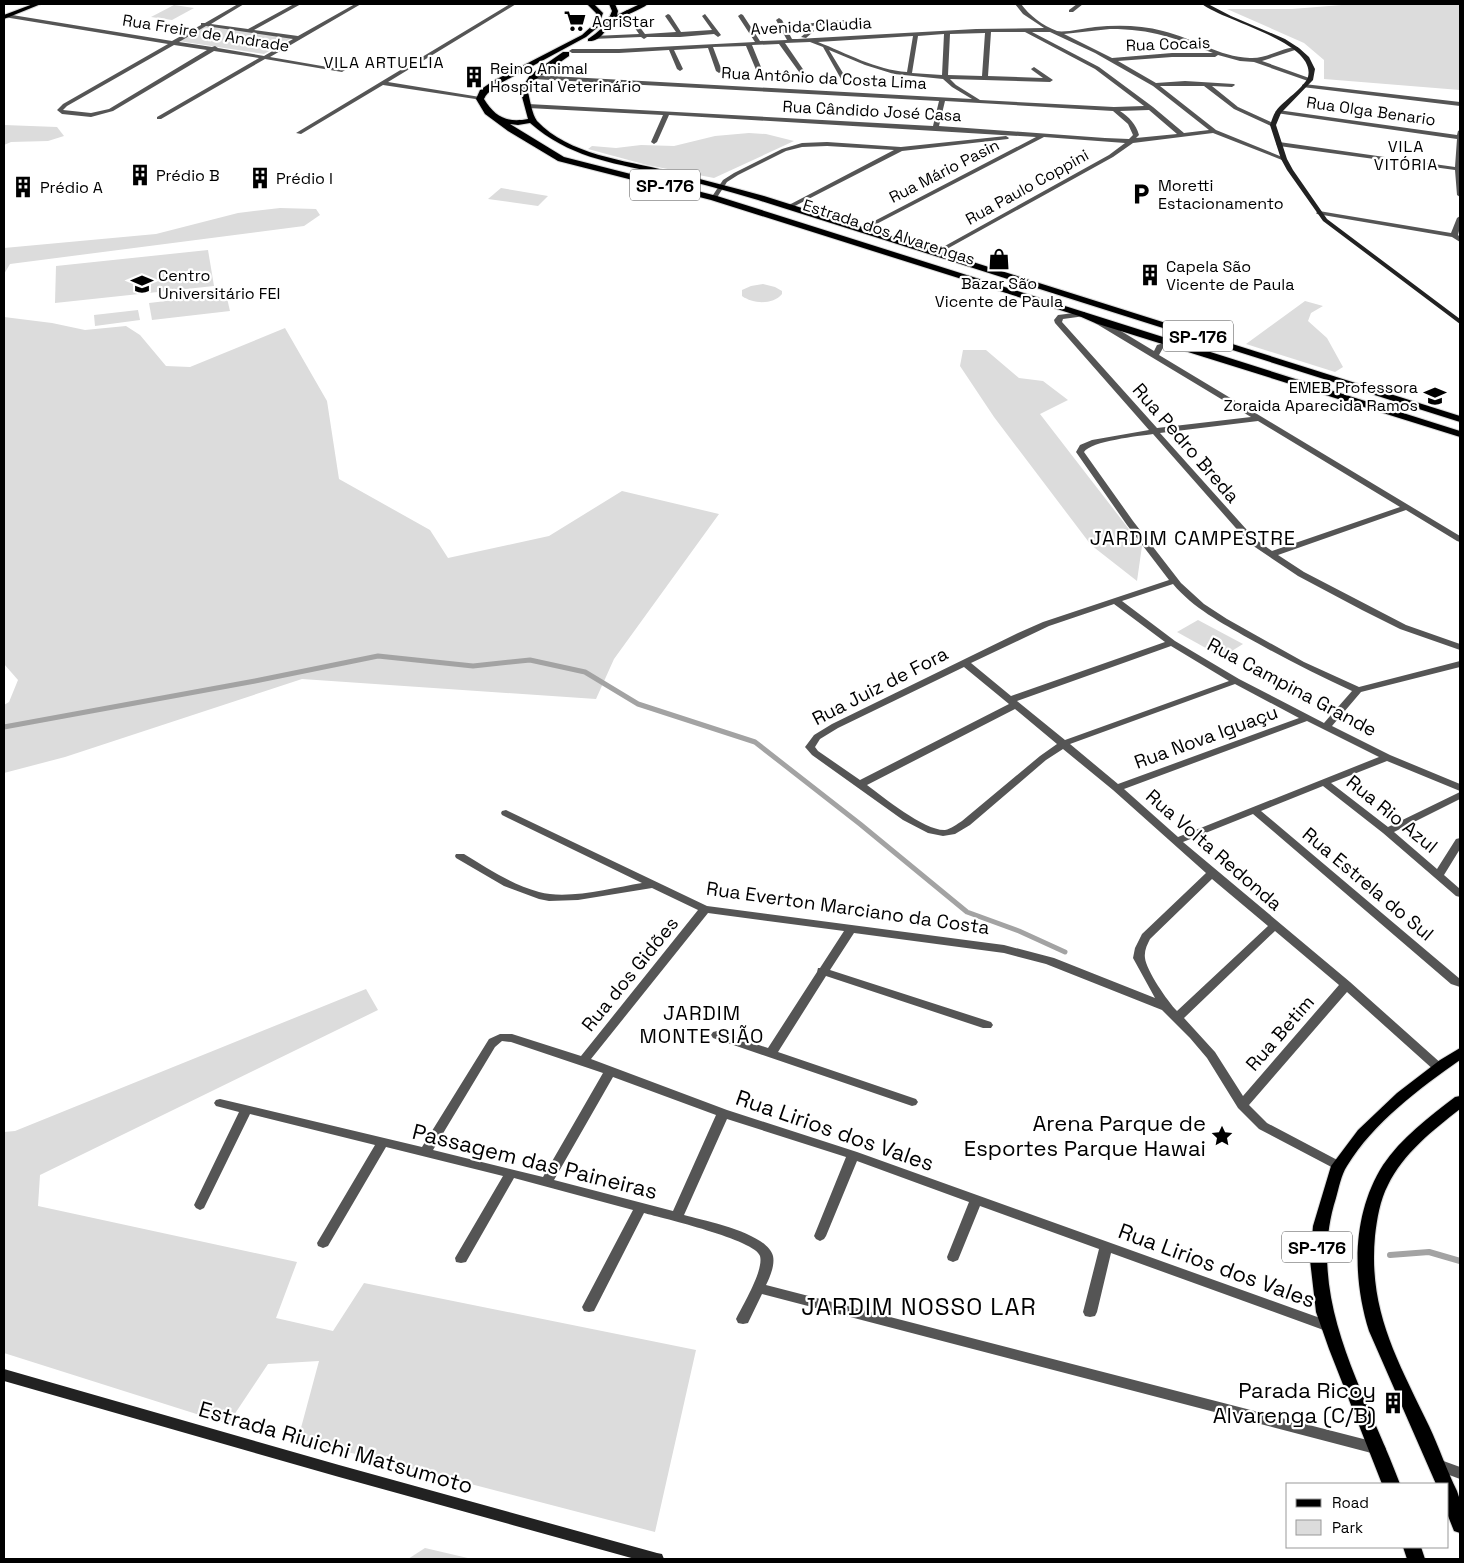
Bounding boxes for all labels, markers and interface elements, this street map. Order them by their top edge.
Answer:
supermarket icon: AgriStar [562,8,588,34]
street label: Rua Freire de Andrade [121,9,291,57]
place label: AgriStar [592,11,655,32]
street label: Avenida Claudia [750,12,872,40]
street label: Rua Cocais [1125,32,1211,56]
district label: VILA ARTUELIA [323,52,445,73]
place label: Reino Animal Hospital Veterinário [490,58,641,97]
street label: Rua Antônio da Costa Lima [721,62,927,94]
building icon: Reino Animal Hospital Veterinário [461,64,487,90]
street label: Rua Olga Benario [1305,92,1437,130]
street label: Rua Cândido José Casa [782,96,962,126]
street label: Rua Mário Pasin [885,134,1003,208]
district label: VILA VITÓRIA [1374,136,1438,175]
street label: Rua Paulo Coppini [962,144,1092,230]
building icon: Prédio B [127,162,153,188]
place label: Prédio B [156,165,220,186]
building icon: Prédio I [247,165,273,191]
place label: Prédio I [276,168,333,189]
road number: SP-176 [630,170,700,200]
building icon: Prédio A [10,174,36,200]
place label: Moretti Estacionamento [1158,175,1284,214]
place label: Prédio A [40,177,103,198]
parking icon: Moretti Estacionamento [1128,181,1154,207]
street label: Estrada dos Alvarengas [800,194,978,270]
shop icon: Bazar São Vicente de Paula [986,246,1012,272]
place label: Capela São Vicente de Paula [1166,256,1294,295]
building icon: Capela São Vicente de Paula [1137,262,1163,288]
place label: Centro Universitário FEI [158,265,280,304]
school or university icon: Centro Universitário FEI [129,271,155,297]
place label: Bazar São Vicente de Paula [935,273,1063,312]
road number: SP-176 [1163,321,1233,352]
place label: EMEB Professora Zoraida Aparecida Ramos [1224,377,1418,416]
street label: Rua Pedro Breda [1127,378,1245,508]
school or university icon: EMEB Professora Zoraida Aparecida Ramos [1422,383,1448,409]
district label: JARDIM CAMPESTRE [1090,525,1296,551]
street label: Rua Campina Grande [1203,632,1381,742]
street label: Rua Juiz de Fora [808,641,952,731]
street label: Rua Nova Iguaçu [1131,699,1281,775]
street label: Rua Rio Azul [1341,769,1443,859]
street label: Rua Volta Redonda [1140,784,1288,916]
street label: Rua Estrela do Sul [1297,822,1439,946]
street label: Rua Everton Marciano da Costa [705,876,991,940]
street label: Rua dos Gidões [576,911,684,1037]
street label: Rua Betim [1240,990,1320,1076]
district label: JARDIM MONTE SIÃO [639,1000,765,1049]
street label: Rua Lirios dos Vales [732,1083,938,1177]
place label: Arena Parque de Esportes Parque Hawai [964,1109,1206,1162]
street label: Passagem das Paineiras [410,1117,660,1205]
place icon: Arena Parque de Esportes Parque Hawai [1209,1123,1235,1149]
street label: Rua Lirios dos Vales [1115,1216,1319,1314]
road number: SP-176 [1282,1232,1352,1262]
district label: JARDIM NOSSO LAR [801,1291,1037,1322]
place label: Parada Ricoy Alvarenga (C/B) [1213,1376,1376,1429]
building icon: Parada Ricoy Alvarenga (C/B) [1380,1390,1406,1416]
street label: Estrada Riuichi Matsumoto [196,1394,476,1500]
legend [1286,1483,1449,1548]
text: Road [1332,1493,1369,1512]
text: Park [1332,1518,1363,1537]

